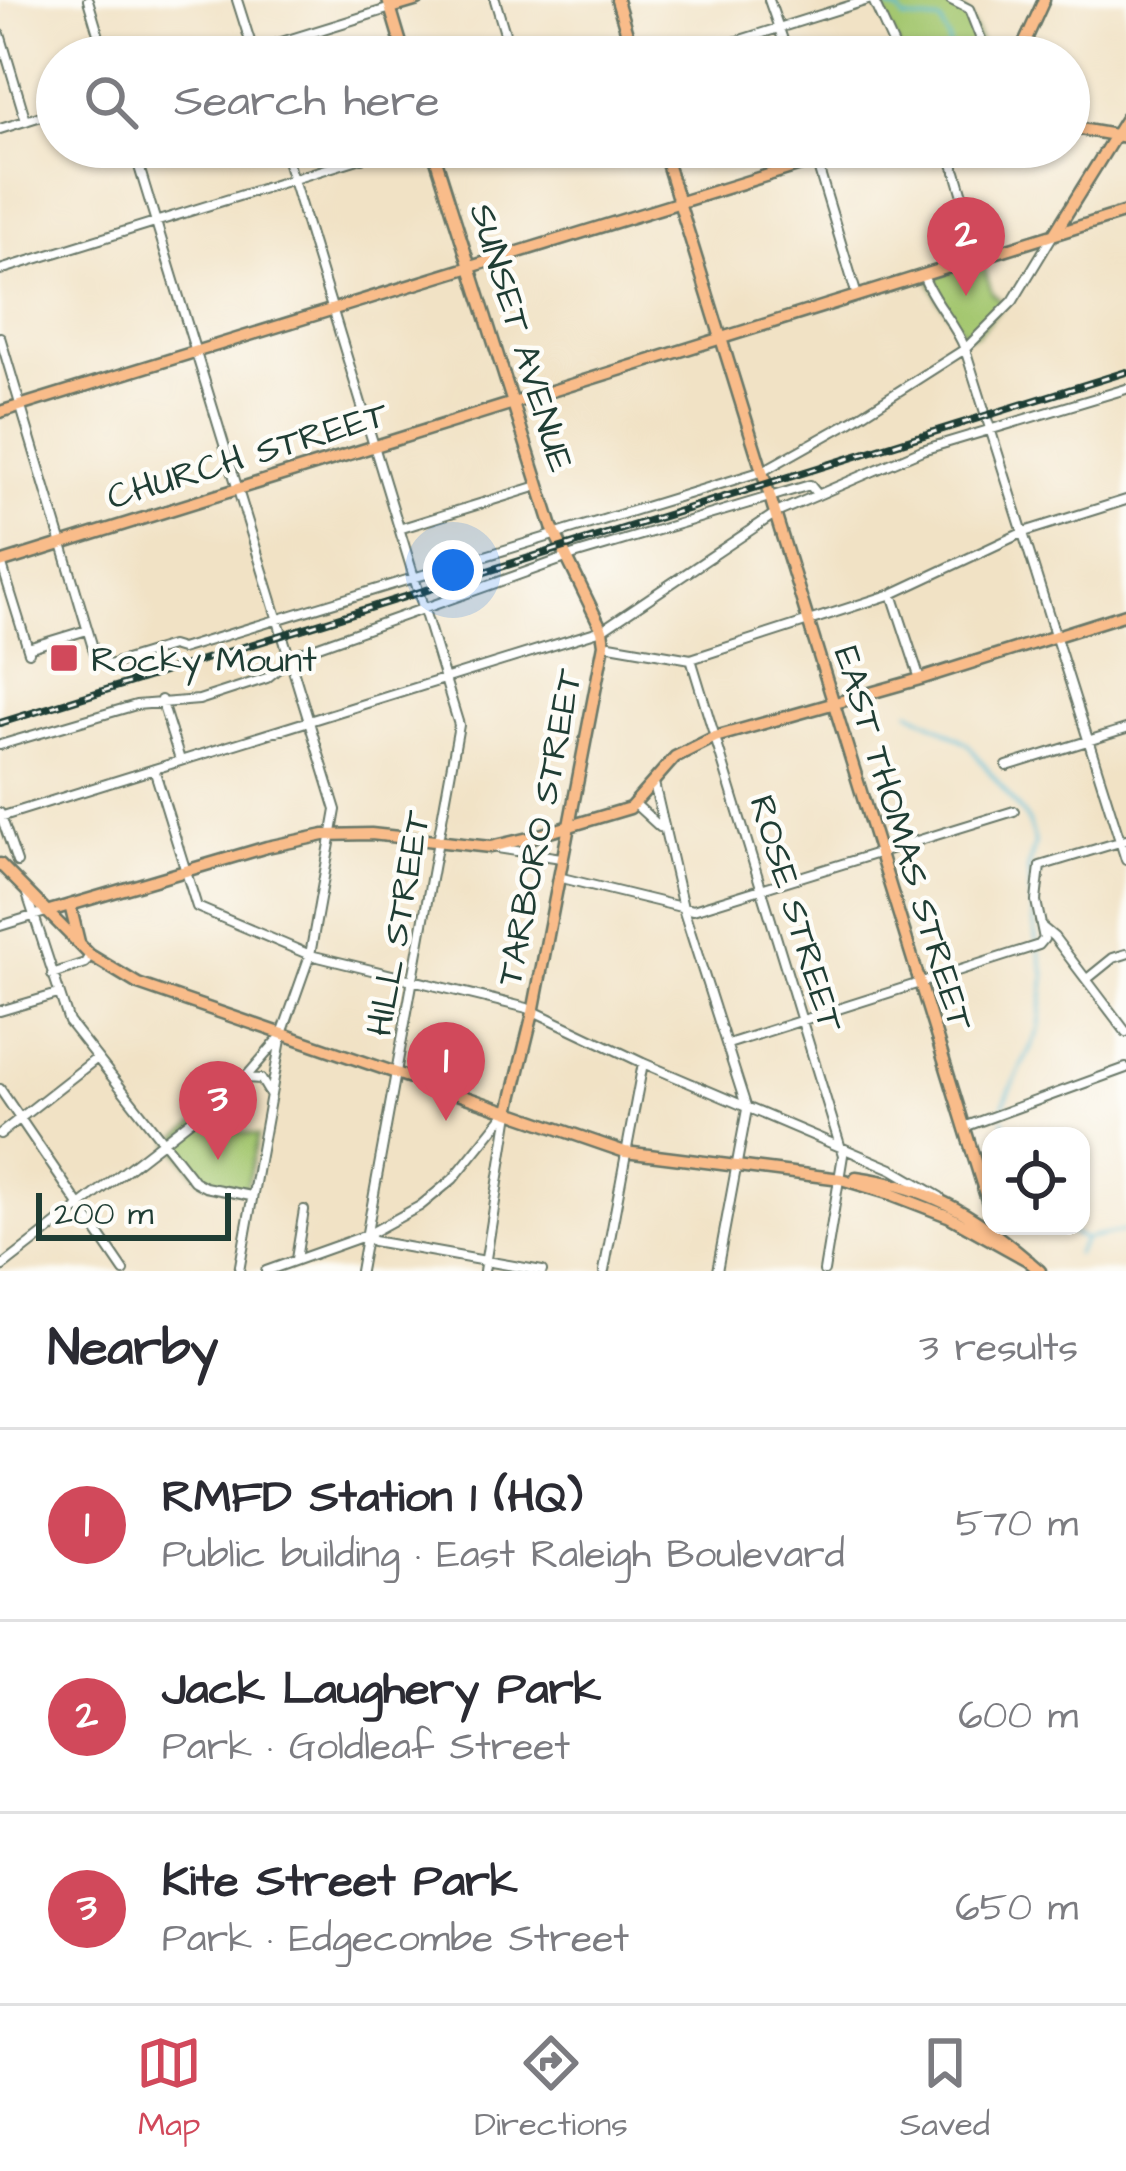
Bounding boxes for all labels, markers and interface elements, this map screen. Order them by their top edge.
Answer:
search box [36,36,1090,168]
icon: search [78,69,144,135]
text: Search here [174,71,440,133]
street label: SUNSET AVENUE [456,197,586,478]
pin: 2 [927,197,1005,296]
street label: CHURCH STREET [101,389,395,523]
your location [423,540,483,600]
place label: Rocky Mount [91,635,317,686]
street label: EAST THOMAS STREET [820,640,986,1038]
marker: Rocky Mount [48,642,80,674]
street label: TARBORO STREET [485,664,596,990]
street label: ROSE STREET [735,789,856,1039]
street label: HILL STREET [355,806,444,1040]
pin: 1 [407,1022,485,1121]
pin: 3 [179,1061,257,1160]
map controls [982,1127,1090,1235]
button: locate [982,1127,1090,1235]
scale bar [36,1187,231,1240]
text: 200 m [54,1191,153,1237]
text: Nearby [48,1314,218,1385]
text: 3 results [919,1322,1078,1376]
text: RMFD Station 1 (HQ) [162,1467,583,1529]
text: 1 [85,1498,90,1552]
text: 570 m [956,1498,1078,1552]
text: Public building · East Raleigh Boulevard [162,1529,845,1583]
text: Jack Laughery Park [162,1659,601,1721]
text: 2 [76,1690,98,1744]
text: 600 m [958,1690,1078,1744]
text: Park · Goldleaf Street [162,1721,570,1775]
text: Kite Street Park [162,1851,518,1913]
text: 3 [77,1882,97,1936]
text: 650 m [955,1882,1078,1936]
text: Park · Edgecombe Street [162,1913,629,1967]
tab: Map [136,2030,202,2148]
tab: Directions [474,2030,628,2148]
tab: Saved [900,2030,990,2148]

